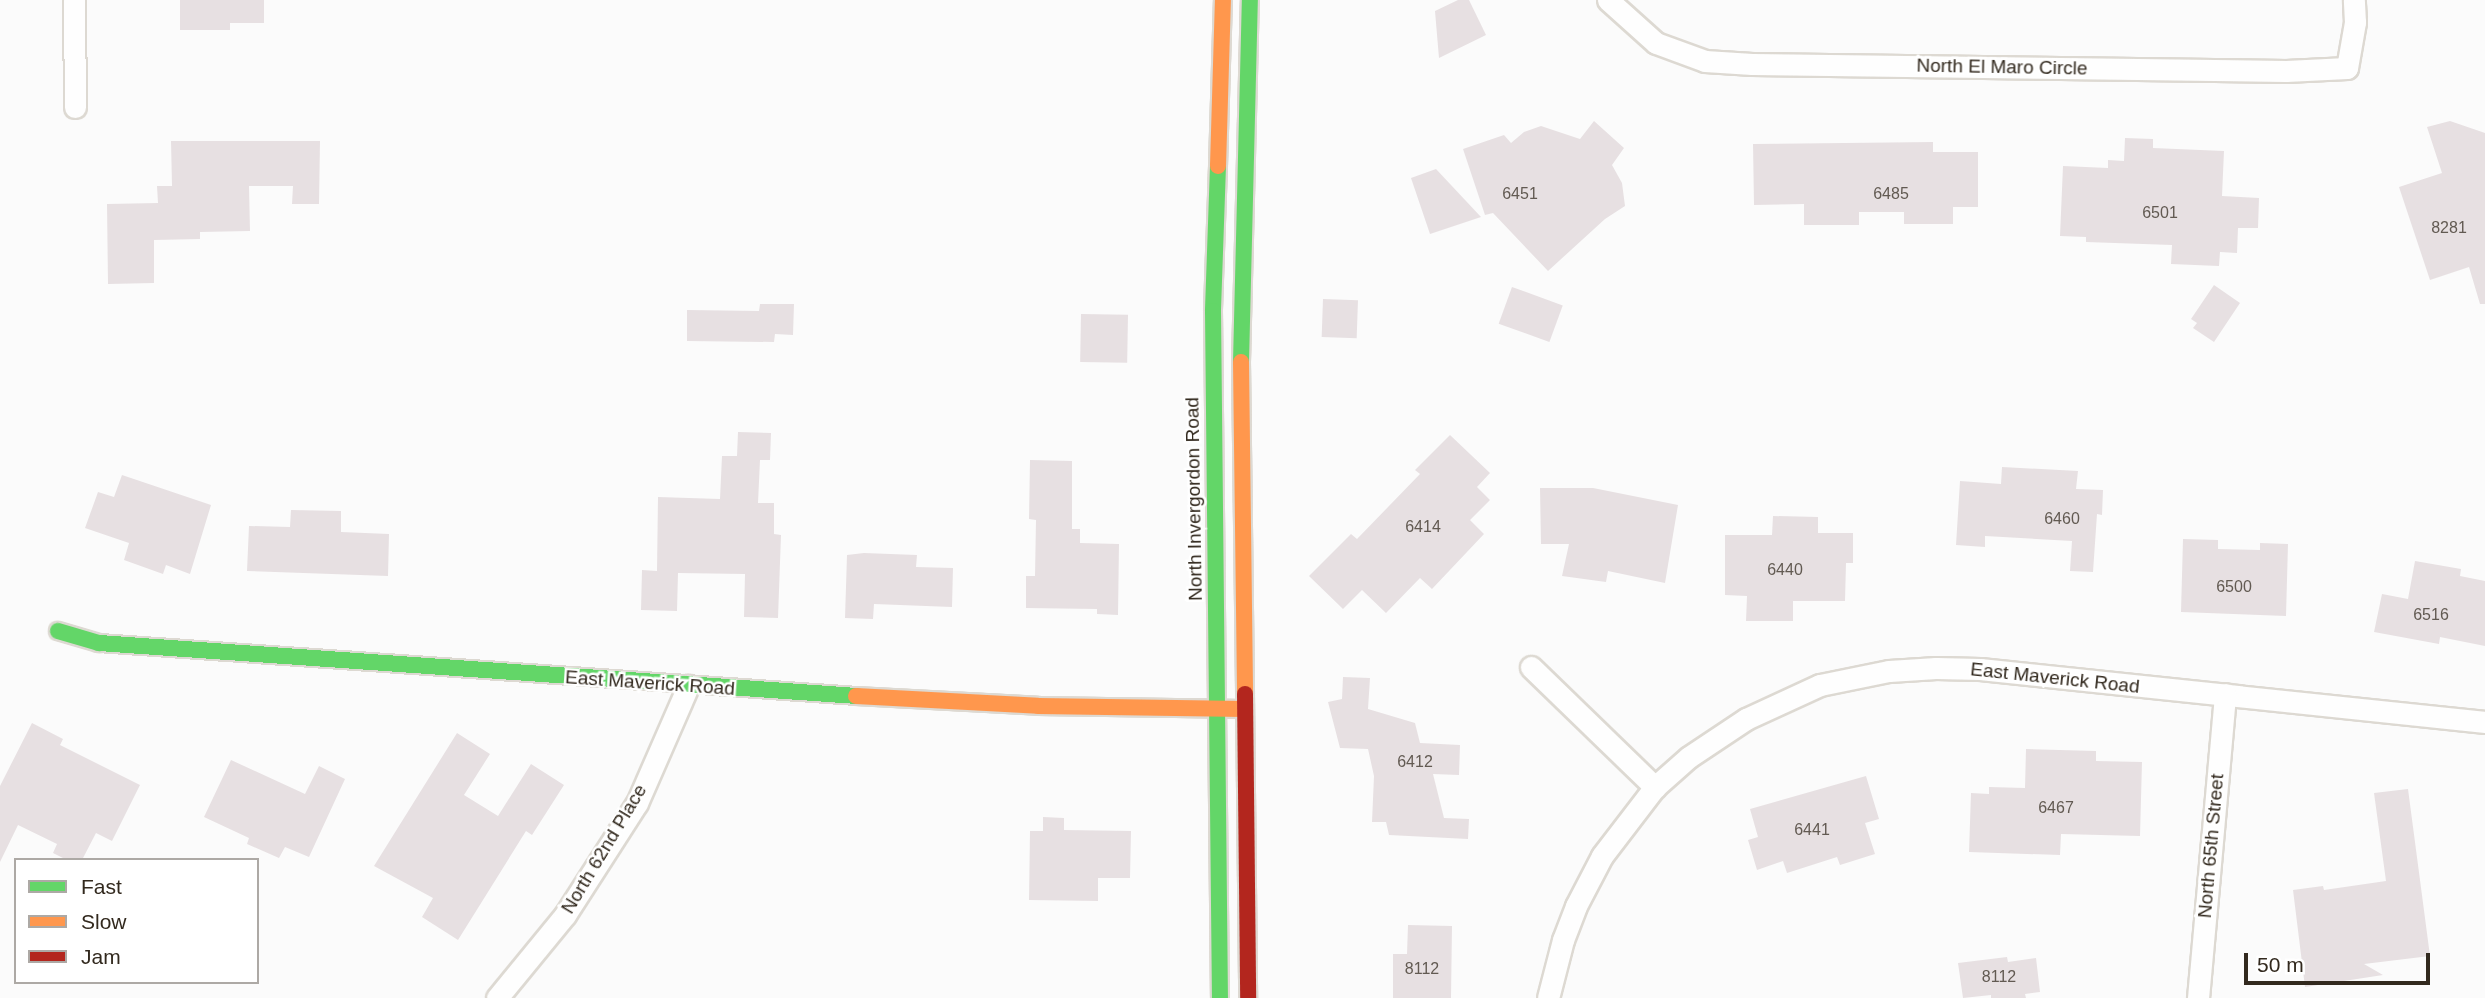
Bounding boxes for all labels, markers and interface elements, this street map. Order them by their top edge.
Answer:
street label: North El Maro Circle [1916,54,2088,80]
house number: 6451 [1502,184,1538,204]
house number: 6485 [1873,184,1909,204]
house number: 6501 [2142,203,2178,223]
house number: 8281 [2431,218,2467,238]
street label: North Invergordon Road [1181,397,1207,601]
house number: 6460 [2044,509,2080,529]
house number: 6414 [1405,517,1441,537]
house number: 6440 [1767,560,1803,580]
house number: 6500 [2216,577,2252,597]
house number: 6516 [2413,605,2449,625]
street label: East Maverick Road [1969,658,2141,698]
street label: East Maverick Road [564,666,736,700]
house number: 6412 [1397,752,1433,772]
street label: North 65th Street [2193,773,2229,919]
street label: North 62nd Place [556,780,652,918]
house number: 6467 [2038,798,2074,818]
house number: 6441 [1794,820,1830,840]
legend [14,858,259,984]
text: Fast [81,875,122,898]
text: Slow [81,910,127,933]
scale bar [2247,939,2432,983]
text: Jam [81,945,121,968]
text: 50 m [2257,953,2304,976]
house number: 8112 [1405,959,1439,979]
house number: 8112 [1982,967,2016,987]

